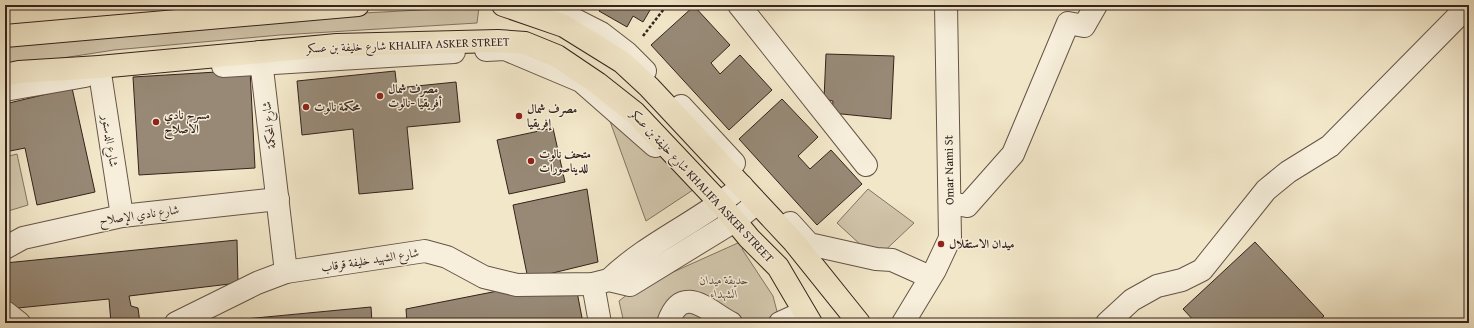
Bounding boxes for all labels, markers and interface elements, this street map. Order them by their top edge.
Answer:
street label: شارع خليفة بن عسكر KHALIFA ASKER STREET [304,32,510,60]
place label: مصرف شمال أفريقيا -نالوت [388,80,442,111]
marker: مصرف شمال أفريقيا -نالوت [375,91,385,101]
place label: محكمة نالوت [314,98,361,115]
street label: شارع المحكمة [257,100,283,150]
place label: مصرف شمال إفريقيا [527,100,578,131]
marker: محكمة نالوت [301,102,311,112]
street label: شارع خليفة بن عسكر KHALIFA ASKER STREET [623,104,778,268]
place label: مسرح نادي الاصلاح [164,106,210,140]
marker: مصرف شمال إفريقيا [514,111,524,121]
street label: شارع الدستور [95,113,123,169]
marker: مسرح نادي الاصلاح [151,117,161,127]
street label: Omar Nami St [939,134,958,205]
place label: متحف نالوت للديناصورات [539,145,591,176]
marker: متحف نالوت للديناصورات [526,156,536,166]
street label: شارع نادي الإصلاح [98,200,181,232]
place label: ميدان الاستقلال [949,235,1015,252]
marker: ميدان الاستقلال [936,239,946,249]
street label: شارع الشهيد خليفة قرقاب [320,243,421,279]
park label: حديقة ميدان الشهداء [699,271,749,302]

